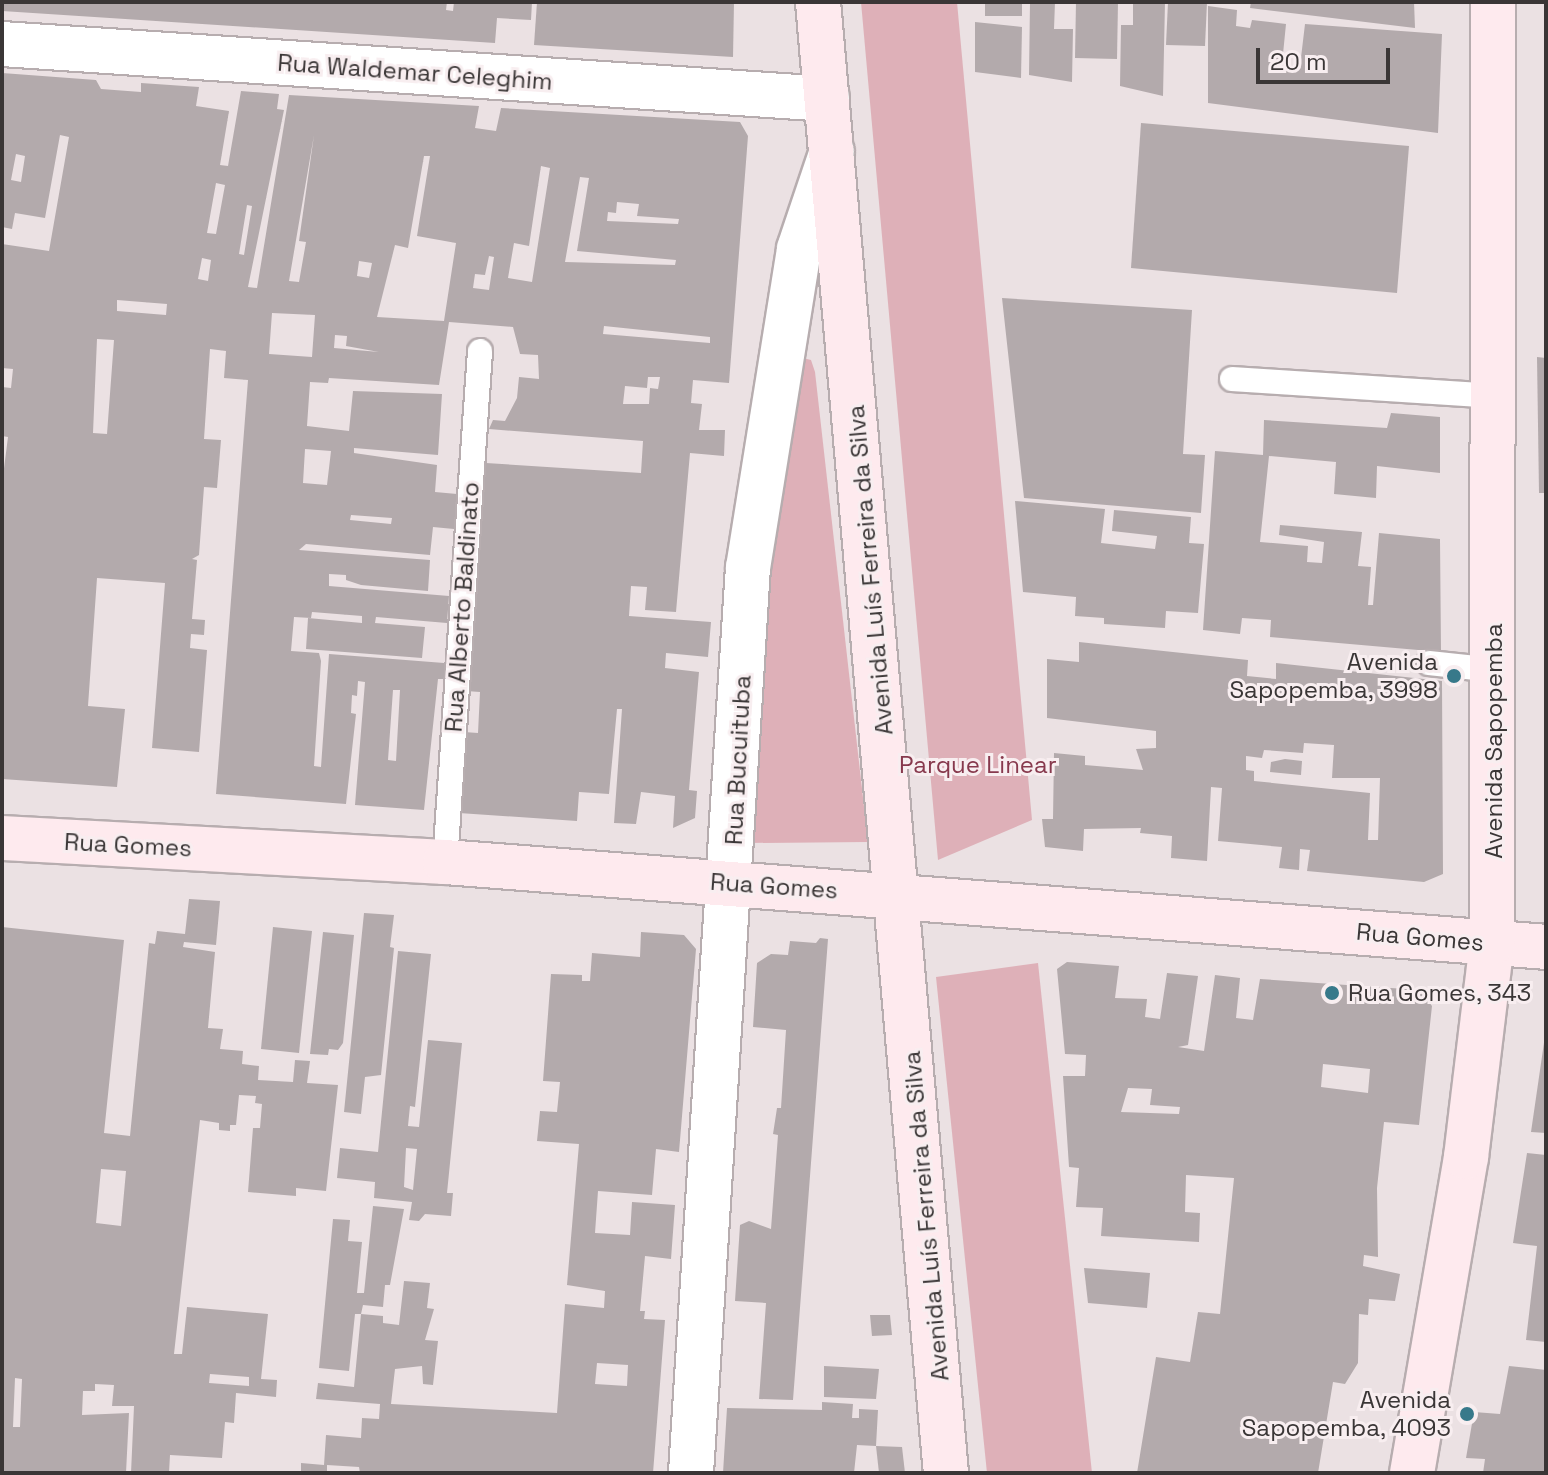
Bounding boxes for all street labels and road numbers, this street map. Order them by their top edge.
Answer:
street label: Rua Waldemar Celeghim [276,48,554,96]
street label: Avenida Luís Ferreira da Silva [841,404,899,736]
street label: Rua Alberto Baldinato [439,481,485,733]
street label: Avenida Sapopemba [1480,623,1508,859]
street label: Rua Bucuituba [719,674,757,846]
street label: Rua Gomes [63,827,193,863]
street label: Rua Gomes [709,867,839,905]
street label: Rua Gomes [1355,917,1485,957]
street label: Avenida Luís Ferreira da Silva [897,1050,955,1382]

